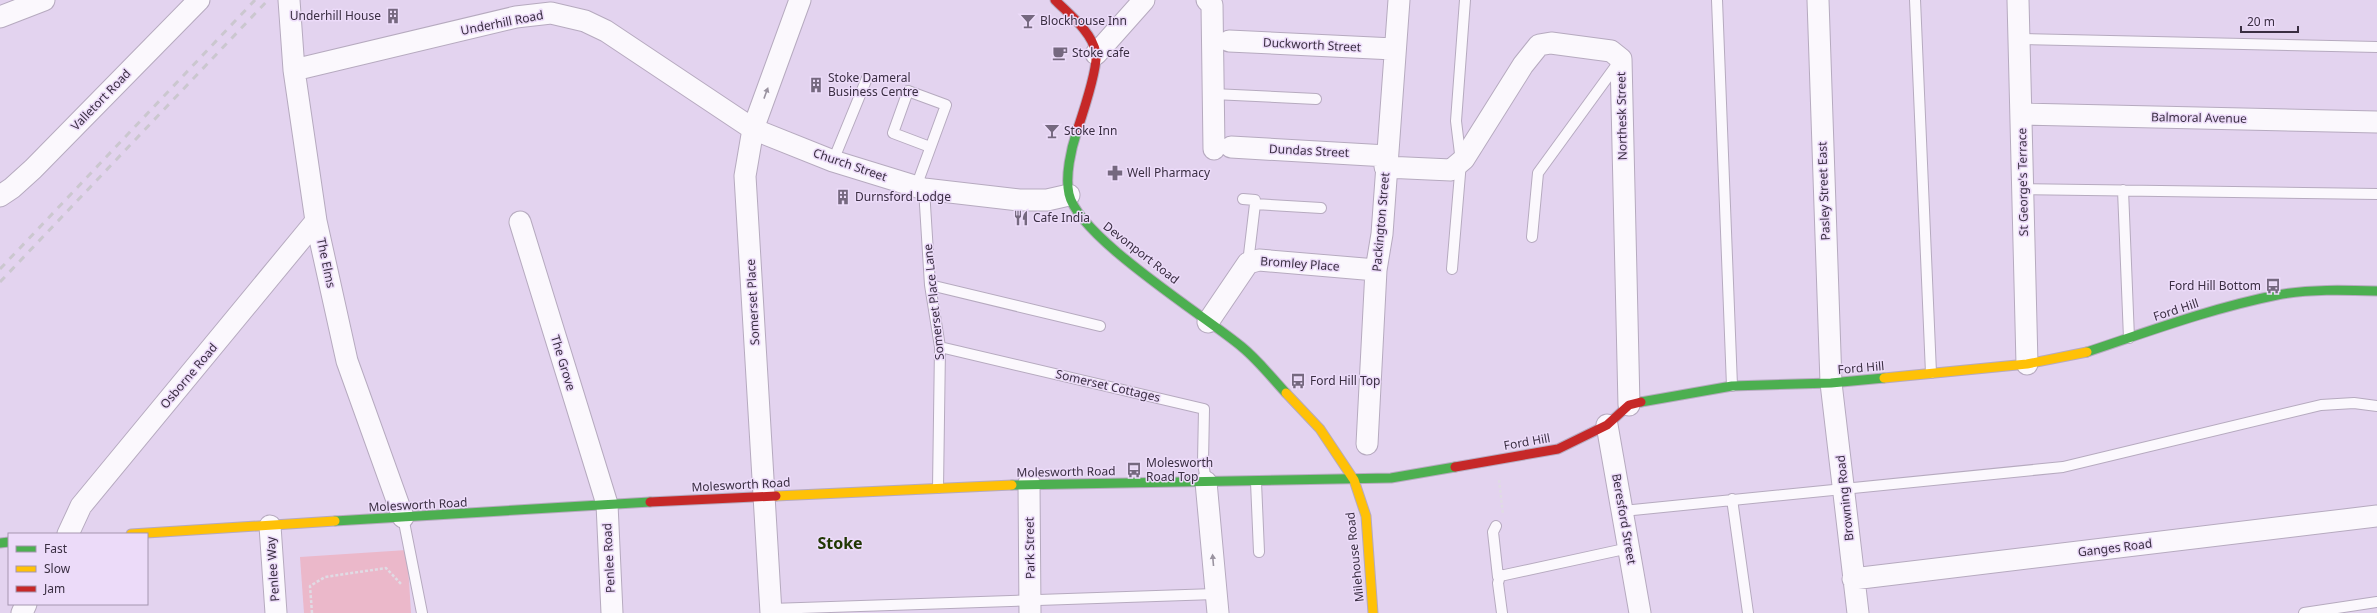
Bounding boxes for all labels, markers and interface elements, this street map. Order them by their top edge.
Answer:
street label: Underhill Road [459,6,545,39]
place label: Underhill House [290,7,381,24]
building icon: Underhill House [384,7,402,25]
scale bar [2241,8,2298,34]
bar icon: Blockhouse Inn [1019,12,1037,30]
place label: Blockhouse Inn [1040,12,1127,29]
text: 20 m [2247,13,2275,30]
street label: Duckworth Street [1262,33,1362,56]
cafe icon: Stoke cafe [1051,44,1069,62]
place label: Stoke cafe [1072,44,1130,61]
street label: Valletort Road [67,65,134,134]
place label: Stoke Dameral Business Centre [828,69,919,100]
street label: Northesk Street [1612,71,1631,160]
building icon: Stoke Dameral Business Centre [807,76,825,94]
one-way arrow [764,86,770,98]
street label: Balmoral Avenue [2151,108,2247,127]
bar icon: Stoke Inn [1043,122,1061,140]
place label: Stoke Inn [1064,122,1117,139]
street label: St George's Terrace [2013,127,2032,236]
street label: Dundas Street [1269,140,1350,161]
street label: Pasley Street East [1813,141,1834,241]
street label: Church Street [811,144,890,185]
pharmacy icon: Well Pharmacy [1106,164,1124,182]
place label: Well Pharmacy [1127,164,1211,181]
street label: Packington Street [1368,171,1393,272]
building icon: Durnsford Lodge [834,188,852,206]
place label: Durnsford Lodge [855,188,951,205]
restaurant icon: Cafe India [1012,209,1030,227]
place label: Cafe India [1033,209,1090,226]
street label: Devonport Road [1100,218,1183,288]
street label: The Elms [313,236,340,290]
street label: Somerset Place Lane [919,243,948,361]
street label: Bromley Place [1260,252,1340,275]
street label: Somerset Place [742,258,763,346]
place label: Ford Hill Bottom [2169,277,2261,294]
bus stop icon: Ford Hill Bottom [2264,277,2282,295]
street label: Ford Hill [2151,294,2201,325]
street label: The Grove [547,333,580,393]
street label: Osborne Road [156,339,221,412]
street label: Ford Hill [1837,357,1885,378]
street label: Somerset Cottages [1054,365,1162,406]
bus stop icon: Ford Hill Top [1289,372,1307,390]
place label: Ford Hill Top [1310,372,1380,389]
street label: Ford Hill [1502,429,1551,454]
place label: Molesworth Road Top [1146,454,1213,485]
street label: Browning Road [1832,454,1857,542]
bus stop icon: Molesworth Road Top [1125,461,1143,479]
street label: Molesworth Road [1016,462,1116,481]
street label: Beresford Street [1608,472,1641,566]
street label: Molesworth Road [691,473,791,496]
street label: Molesworth Road [368,493,468,516]
street label: Milehouse Road [1341,511,1368,603]
street label: Park Street [1020,516,1039,579]
street label: Penlee Road [598,523,619,593]
district label: Stoke [817,532,863,554]
legend [8,533,148,605]
street label: Penlee Way [262,535,283,602]
street label: Ganges Road [2077,535,2153,560]
text: Fast [44,540,68,557]
one-way arrow [1209,554,1216,566]
text: Slow [44,560,71,577]
text: Jam [43,580,65,597]

